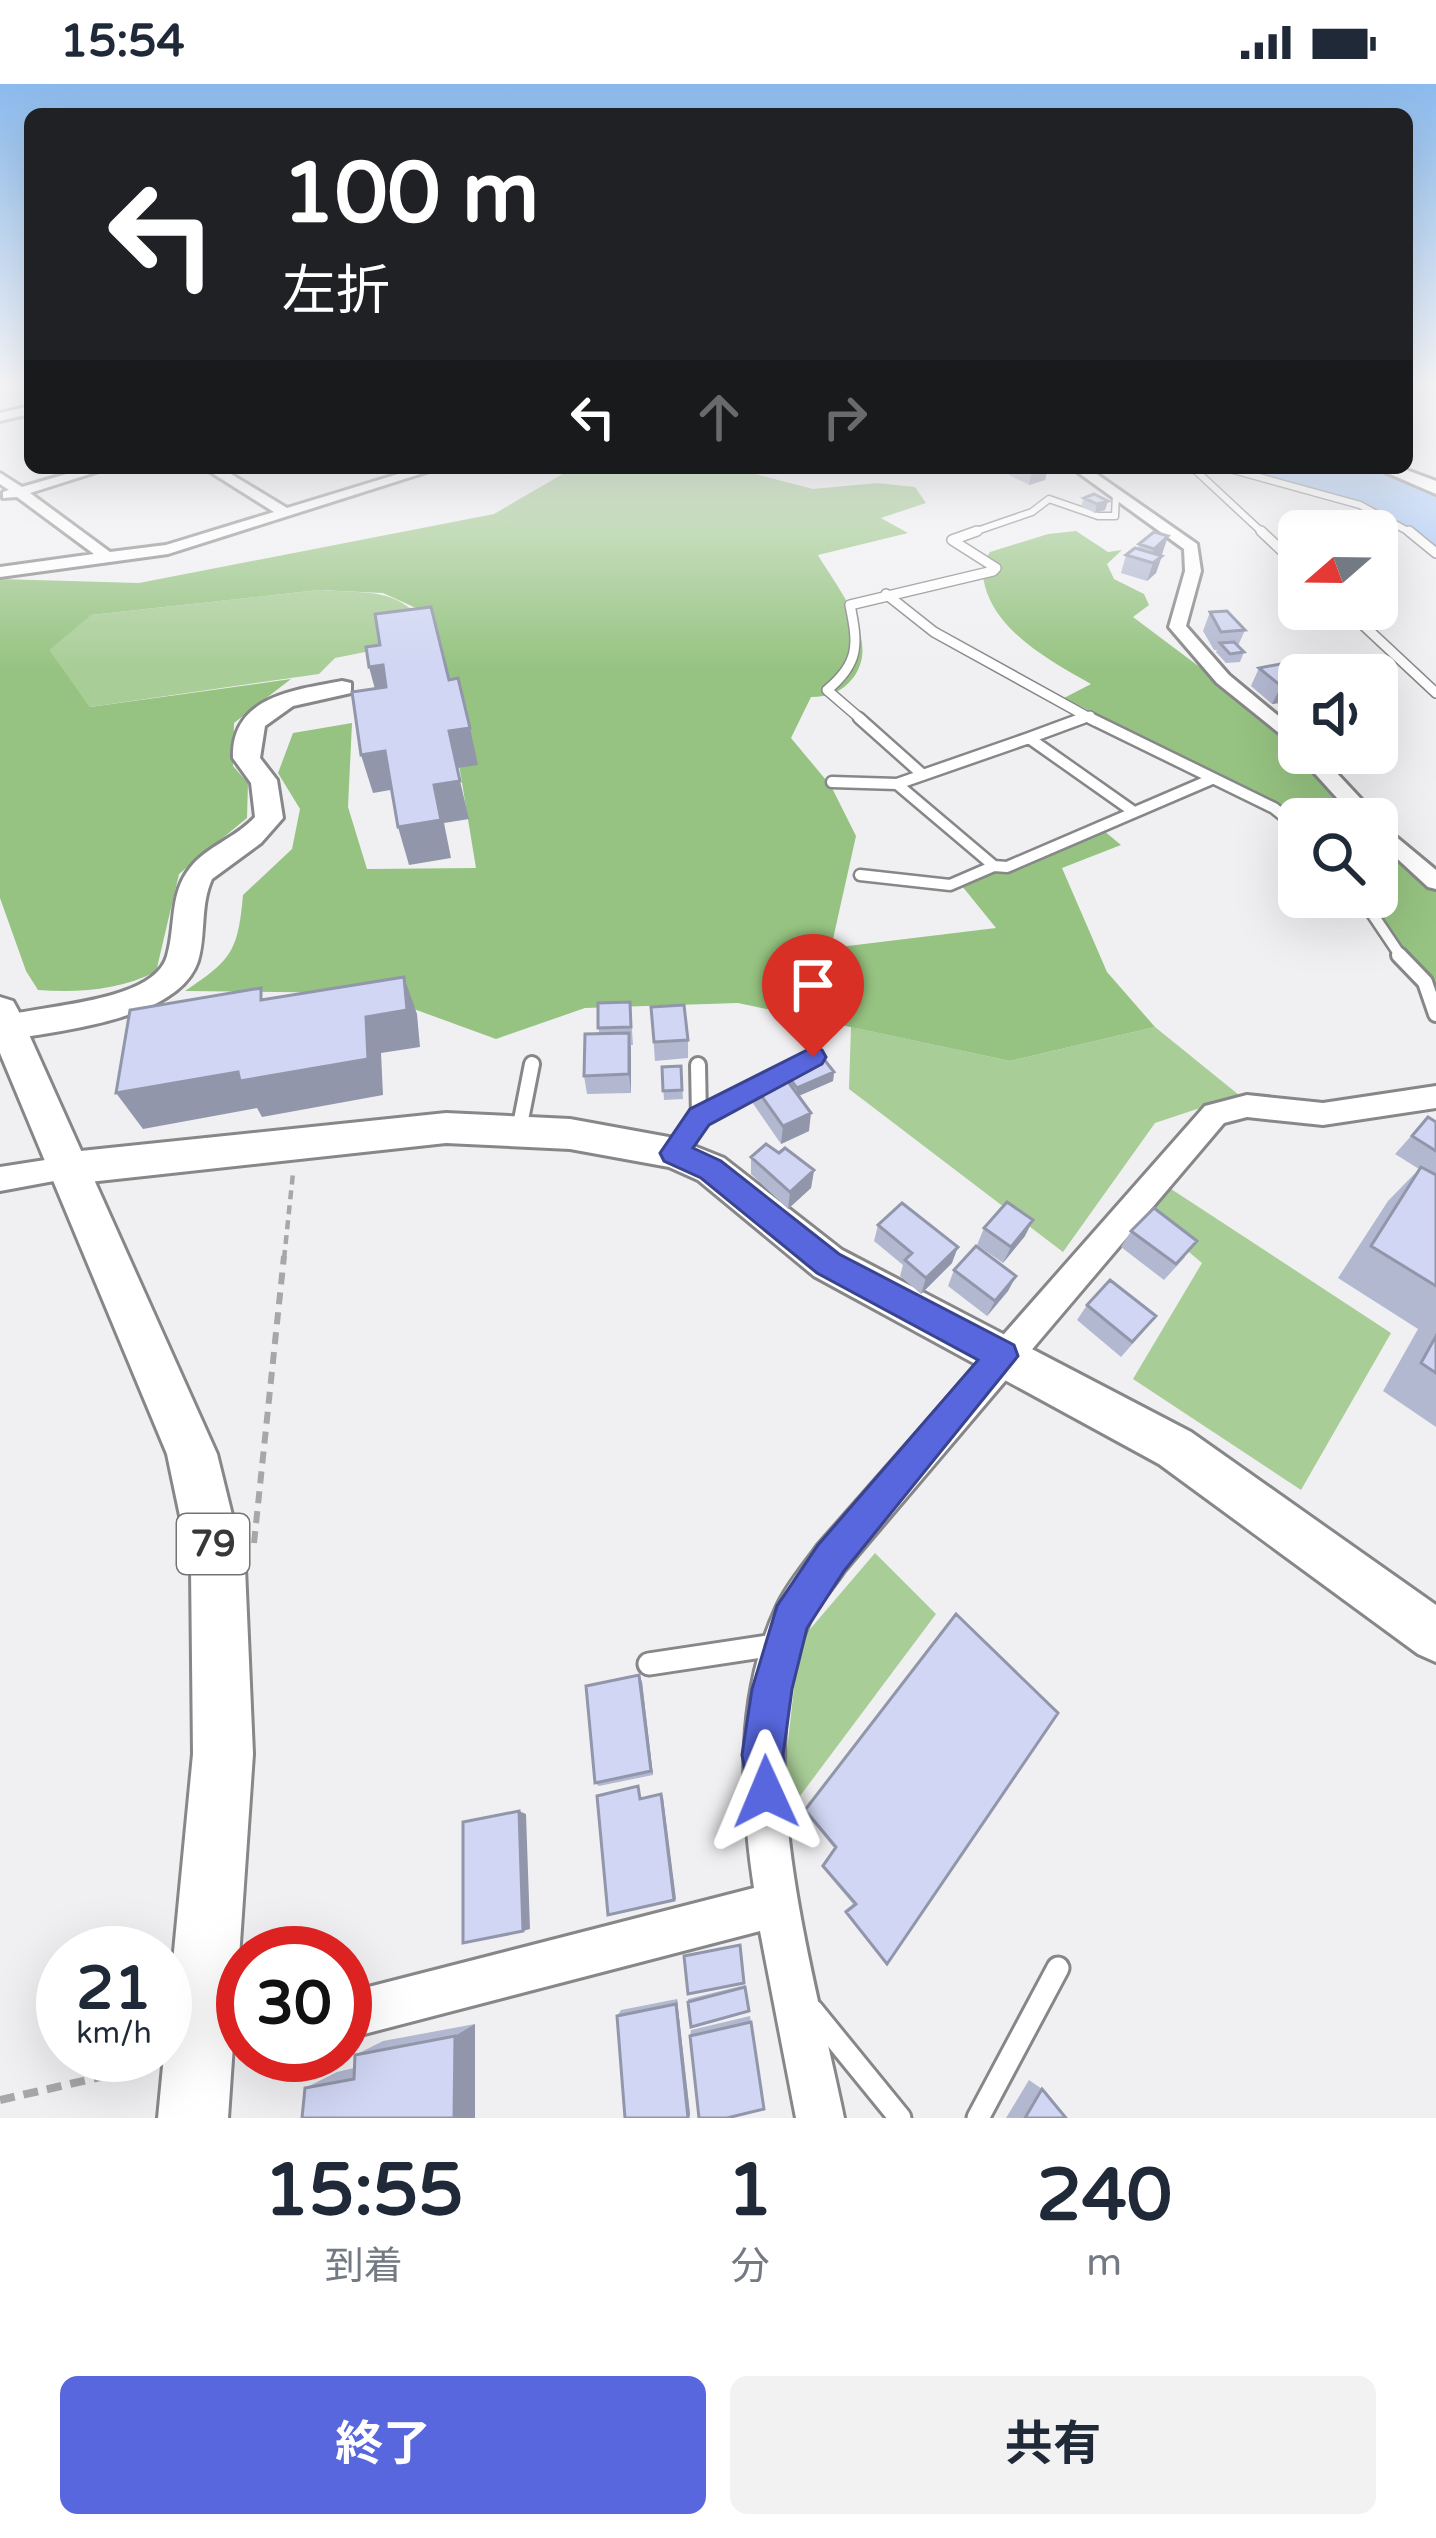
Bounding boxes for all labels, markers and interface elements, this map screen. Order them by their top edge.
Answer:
text: 15:54 [60,15,185,69]
text: 100 m [282,144,539,245]
icon: left [84,156,240,312]
text: 左折 [282,259,390,324]
icon: left [560,384,626,450]
icon: ahead [686,384,752,450]
icon: right [812,384,878,450]
north arrow [1278,510,1398,630]
map controls [1278,510,1398,918]
button: sound [1278,654,1398,774]
button: search [1278,798,1398,918]
pin [762,934,864,1057]
icon: arrive [780,952,846,1018]
road number: 79 [177,1514,249,1574]
position arrow [703,1729,829,1855]
speed limit sign: 30 [216,1926,372,2082]
text: 21 [76,1953,152,2025]
text: km/h [76,2015,152,2052]
text: 15:55 [264,2148,463,2235]
text: 1 [727,2148,773,2235]
text: 240 [1036,2153,1172,2240]
text: m [1086,2239,1122,2286]
text: 到着 [325,2243,403,2290]
text: 分 [730,2243,769,2290]
button: 終了 [60,2376,706,2514]
button: 共有 [730,2376,1376,2514]

